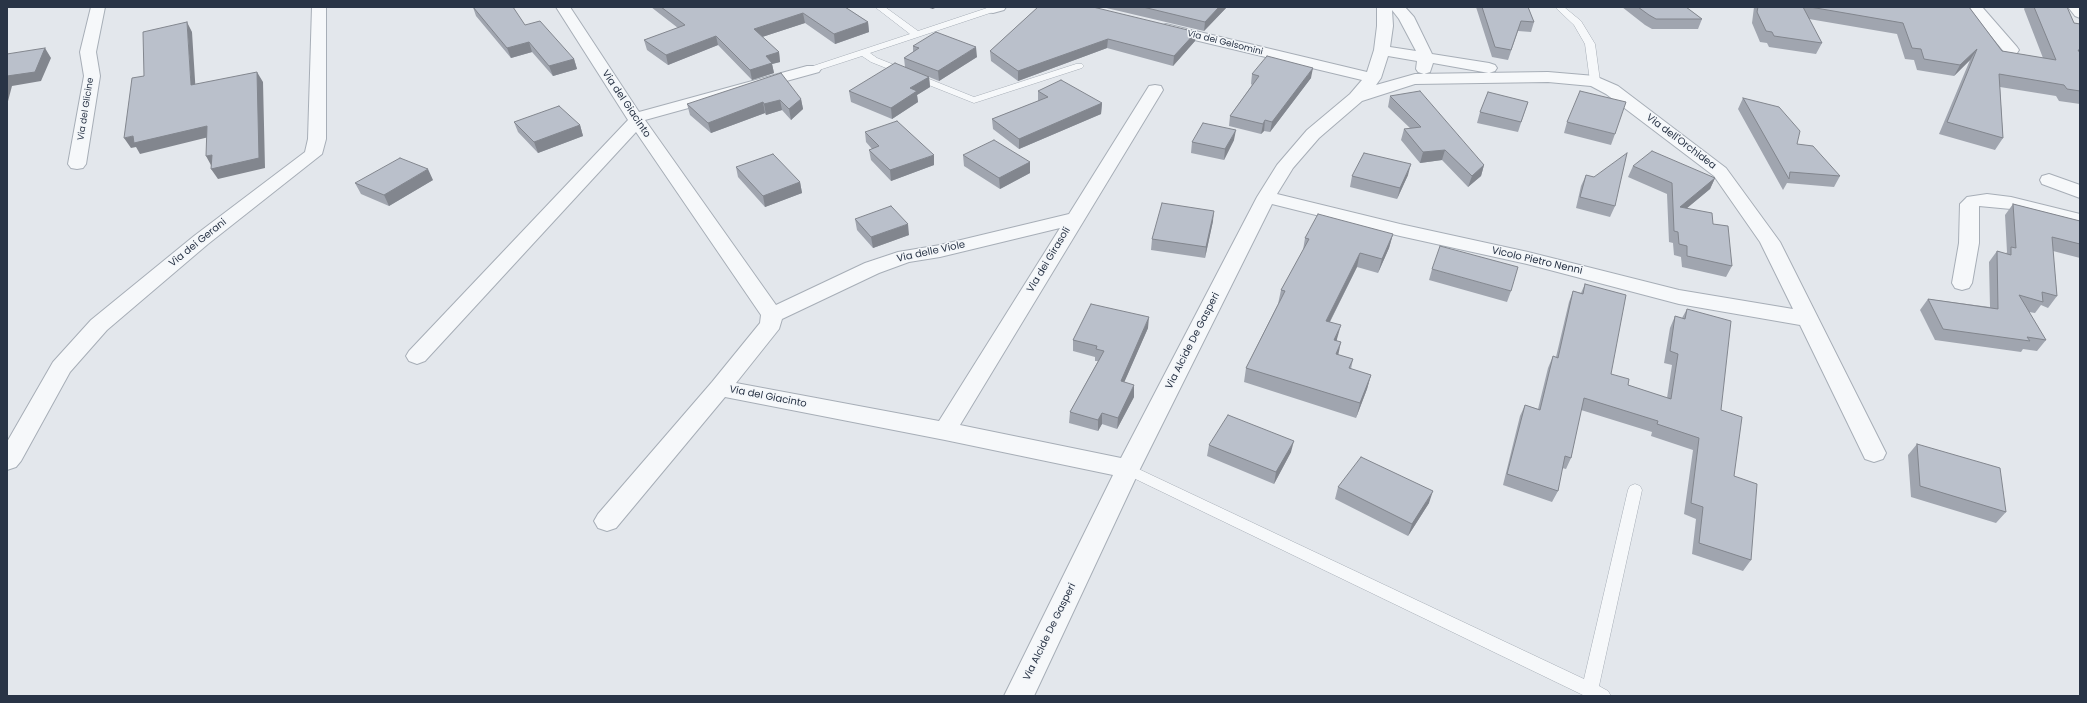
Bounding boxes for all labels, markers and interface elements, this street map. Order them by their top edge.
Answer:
street label: Via dei Gelsomini [1186,28,1264,58]
street label: Via del Giacinto [599,68,653,140]
street label: Via del Glicine [76,77,96,141]
street label: Via dell'Orchidea [1644,112,1718,172]
street label: Via dei Gerani [167,216,229,270]
street label: Via dei Girasoli [1025,225,1073,295]
street label: Via delle Viole [896,239,966,265]
street label: Vicolo Pietro Nenni [1491,245,1583,277]
street label: Via Alcide De Gasperi [1163,291,1223,391]
street label: Via del Giacinto [728,384,808,410]
street label: Via Alcide De Gasperi [1021,581,1079,683]

